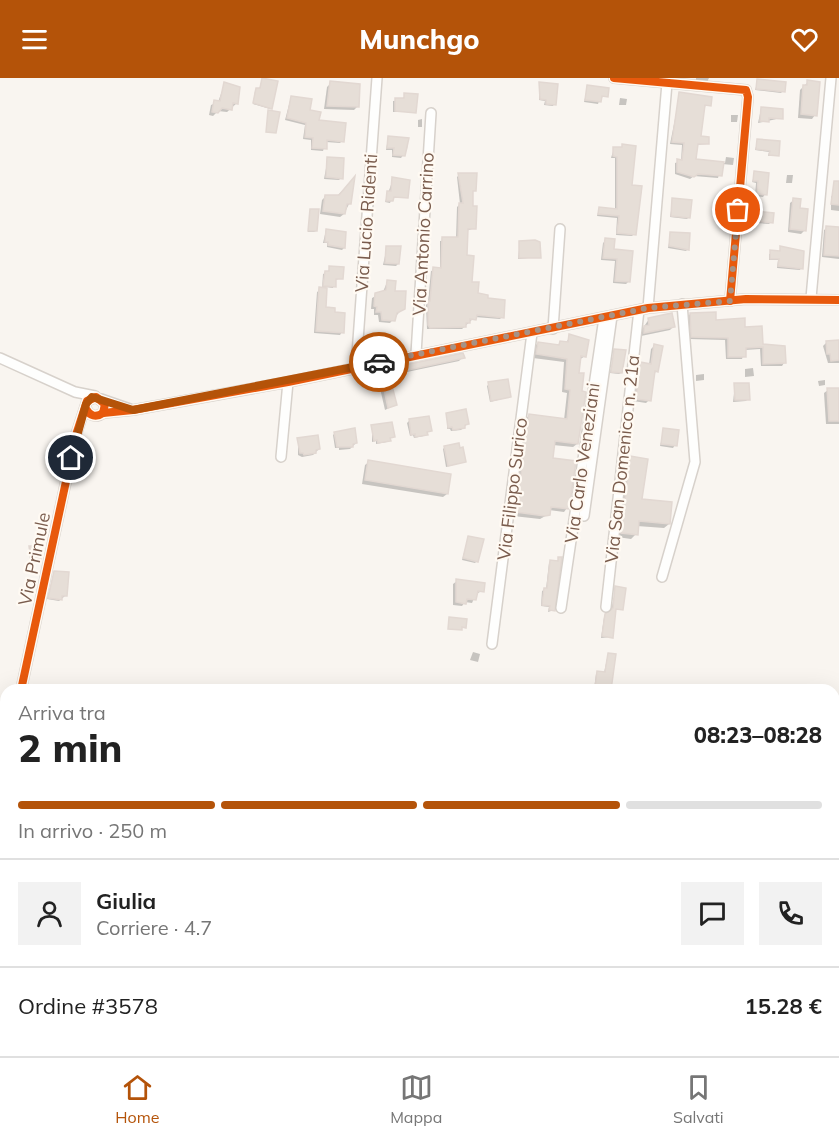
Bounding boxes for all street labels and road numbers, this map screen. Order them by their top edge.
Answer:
street label: Via Antonio Carrino [407,152,439,316]
street label: Via Lucio Ridenti [350,153,382,293]
street label: Via San Domenico n. 21a [600,354,644,564]
street label: Via Carlo Veneziani [559,381,605,545]
street label: Via Filippo Surico [492,416,532,562]
street label: Via Primule [13,510,55,608]

